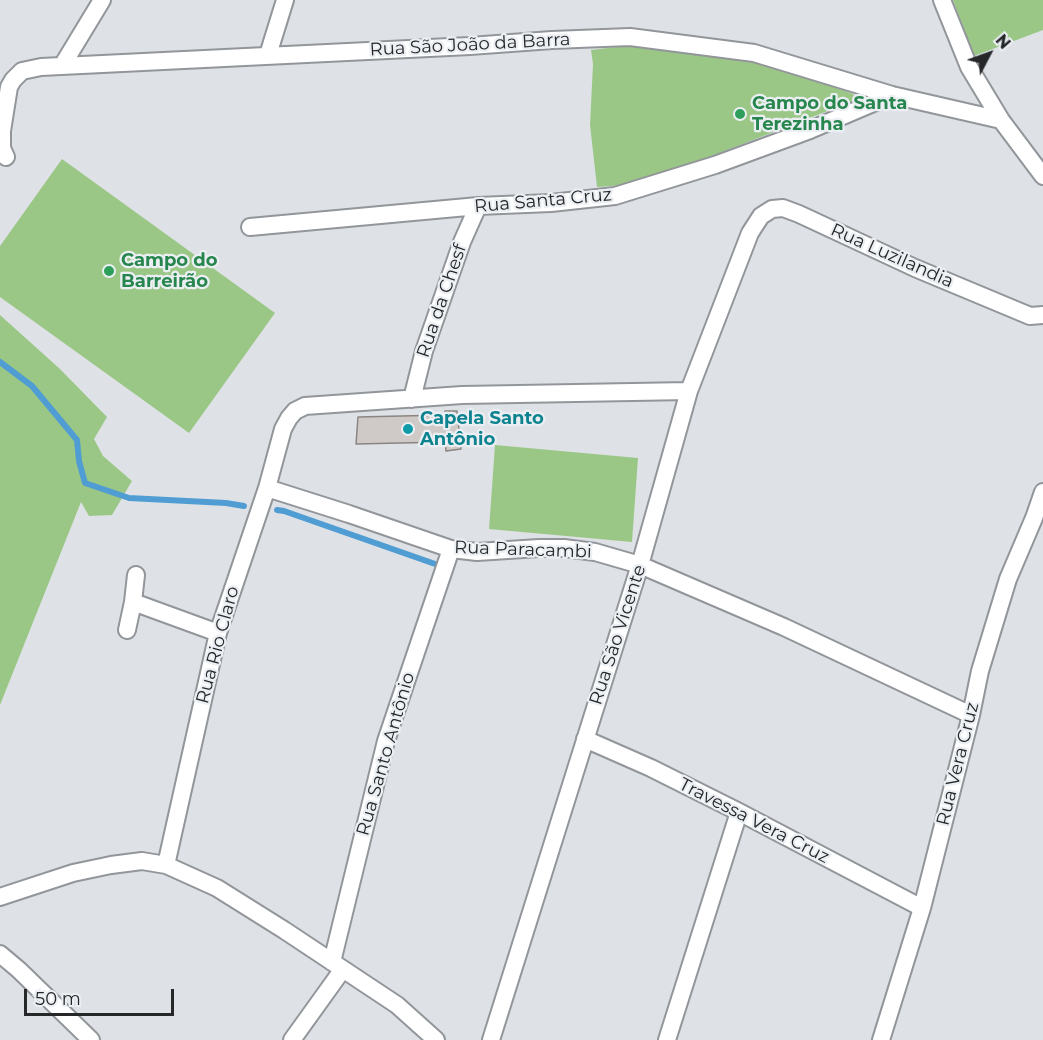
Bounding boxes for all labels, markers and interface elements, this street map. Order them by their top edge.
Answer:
north arrow [959,24,1019,84]
street label: Rua São João da Barra [369,29,571,61]
text: N [992,31,1014,53]
place label: Campo do Santa Terezinha [752,93,907,136]
marker: Campo do Santa Terezinha [733,107,747,121]
street label: Rua Santa Cruz [473,184,613,218]
street label: Rua Luzilandia [827,219,957,293]
street label: Rua da Chesf [412,241,472,361]
place label: Campo do Barreirão [121,250,218,292]
marker: Campo do Barreirão [102,264,116,278]
place label: Capela Santo Antônio [420,408,544,450]
marker: Capela Santo Antônio [401,422,415,436]
street label: Rua Paracambi [454,537,592,563]
street label: Rua São Vicente [585,562,651,708]
street label: Rua Rio Claro [192,584,244,706]
street label: Rua Santo Antônio [352,670,420,838]
street label: Rua Vera Cruz [932,700,984,828]
street label: Travessa Vera Cruz [675,774,833,868]
scale bar [27,977,177,1015]
text: 50 m [35,988,81,1010]

